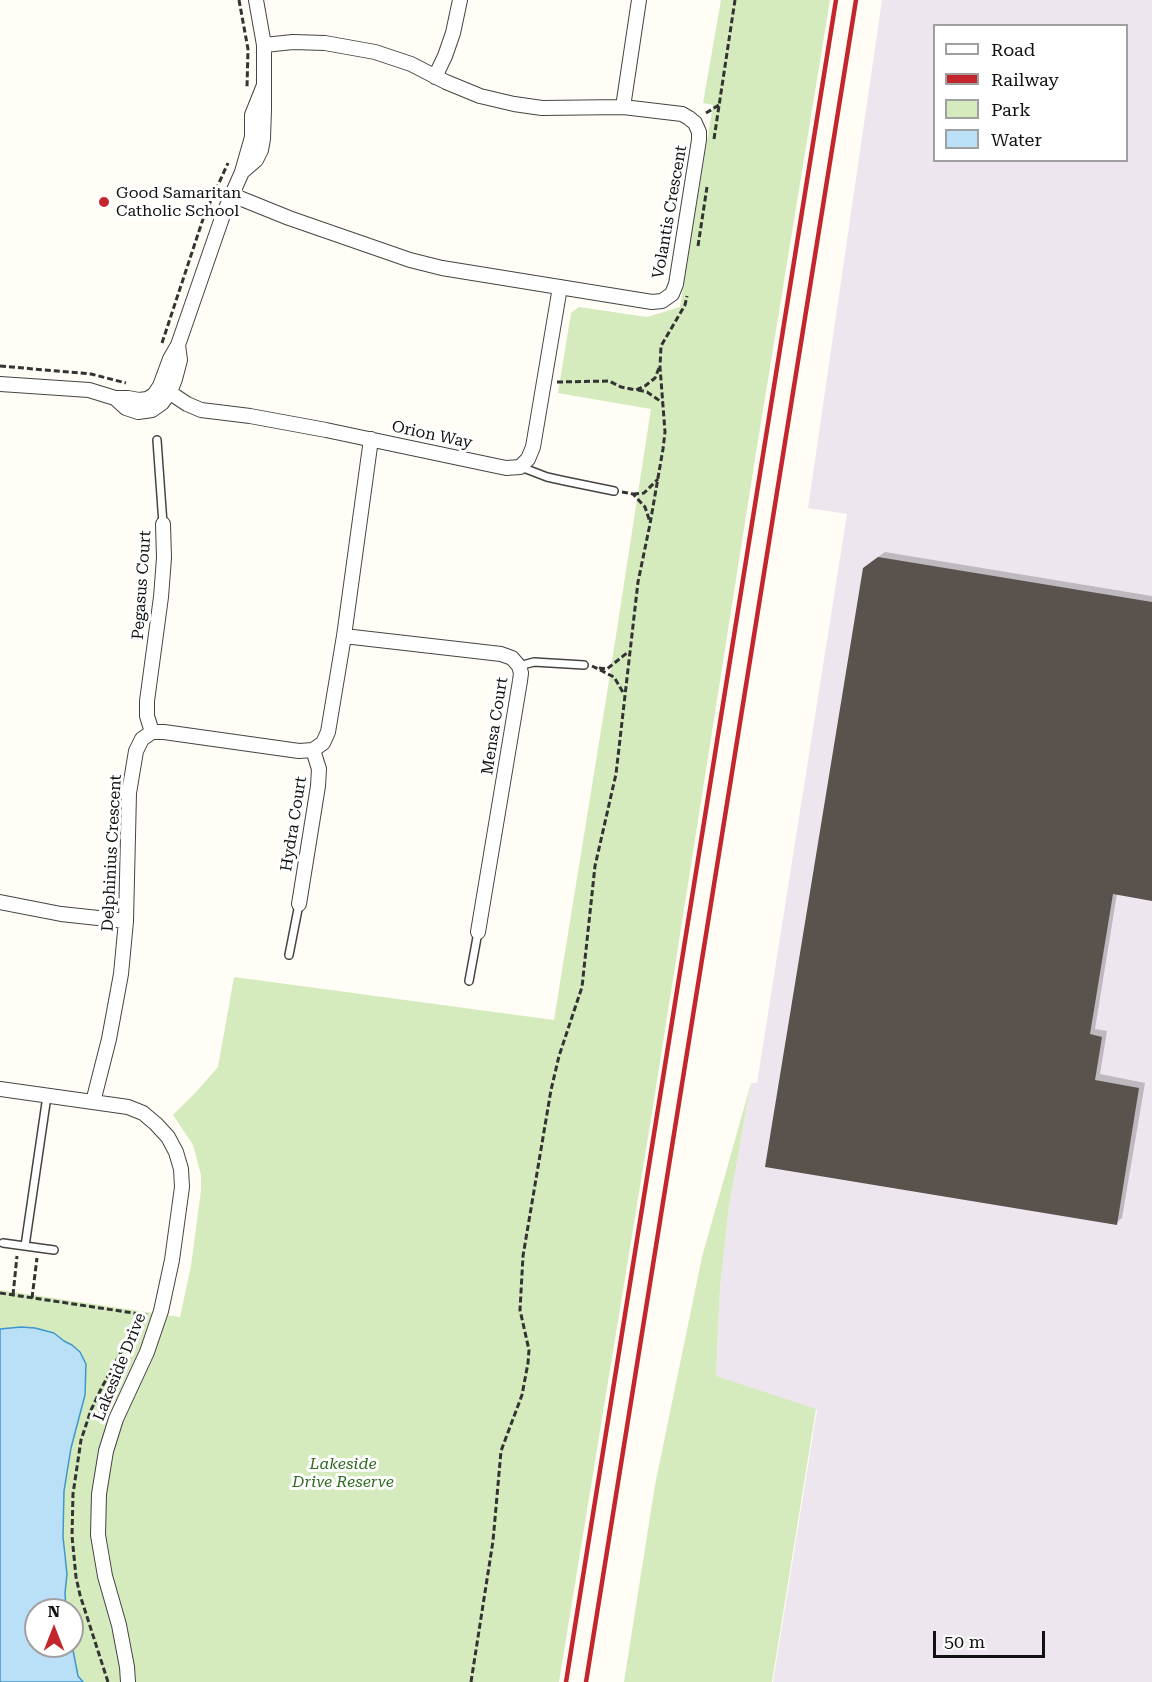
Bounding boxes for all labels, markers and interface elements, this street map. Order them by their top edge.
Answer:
legend [933,24,1128,162]
text: Road [991,39,1035,60]
text: Railway [991,69,1059,90]
text: Park [991,99,1031,120]
text: Water [991,129,1042,150]
street label: Volantis Crescent [649,144,691,280]
place label: Good Samaritan Catholic School [116,183,241,221]
marker: Good Samaritan Catholic School [97,195,111,209]
street label: Orion Way [390,417,474,453]
street label: Pegasus Court [129,530,155,640]
street label: Mensa Court [478,676,512,776]
street label: Delphinius Crescent [98,774,126,932]
street label: Hydra Court [277,775,311,873]
street label: Lakeside Drive [90,1310,150,1424]
park label: Lakeside Drive Reserve [292,1454,394,1492]
north arrow [24,1598,84,1658]
text: N [48,1602,60,1621]
scale bar [936,1619,1048,1657]
text: 50 m [944,1631,985,1652]

